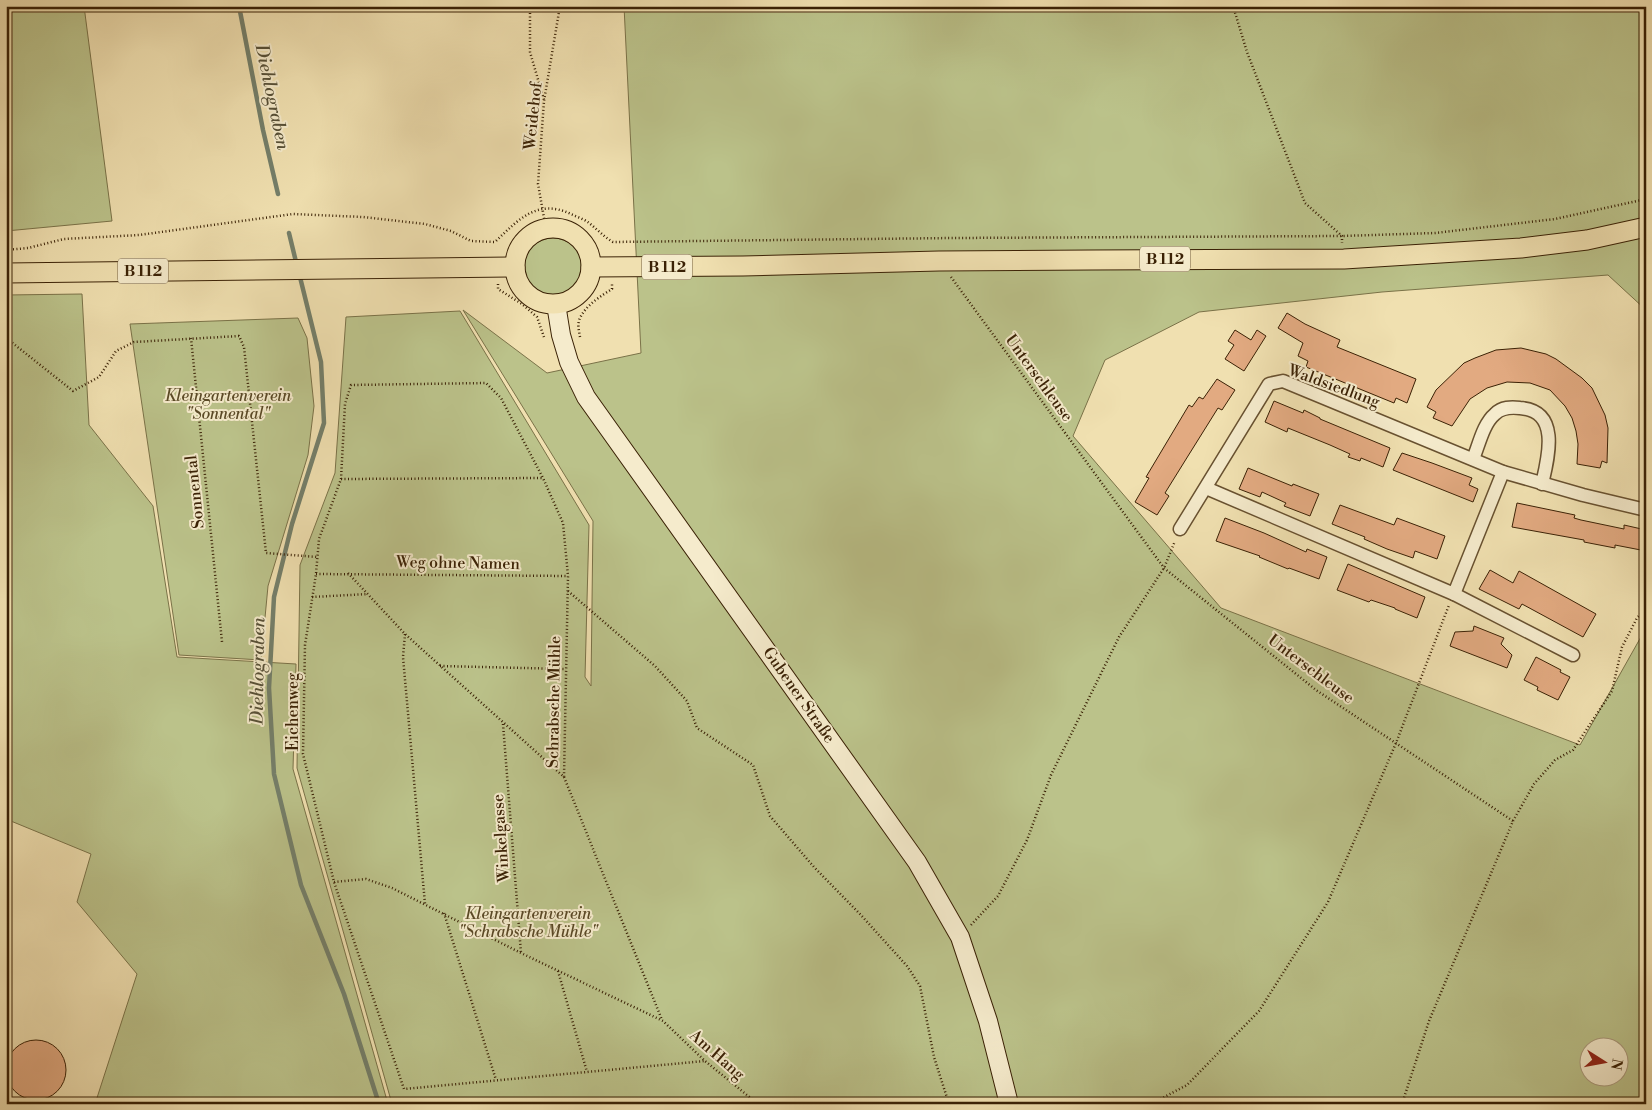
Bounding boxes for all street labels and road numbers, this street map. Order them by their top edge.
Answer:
street label: Weidehof [519,80,547,152]
road number: B 112 [1140,246,1190,272]
road number: B 112 [642,254,692,280]
road number: B 112 [118,258,168,284]
street label: Unterschleuse [1001,330,1077,426]
street label: Waldsiedlung [1284,360,1383,412]
street label: Sonnental [181,454,209,530]
street label: Weg ohne Namen [395,552,521,574]
street label: Unterschleuse [1264,630,1358,708]
street label: Schrabsche Mühle [543,636,565,768]
street label: Gubener Straße [758,643,840,747]
street label: Eichenweg [283,672,303,751]
street label: Winkelgasse [488,793,514,884]
street label: Am Hang [684,1025,749,1085]

